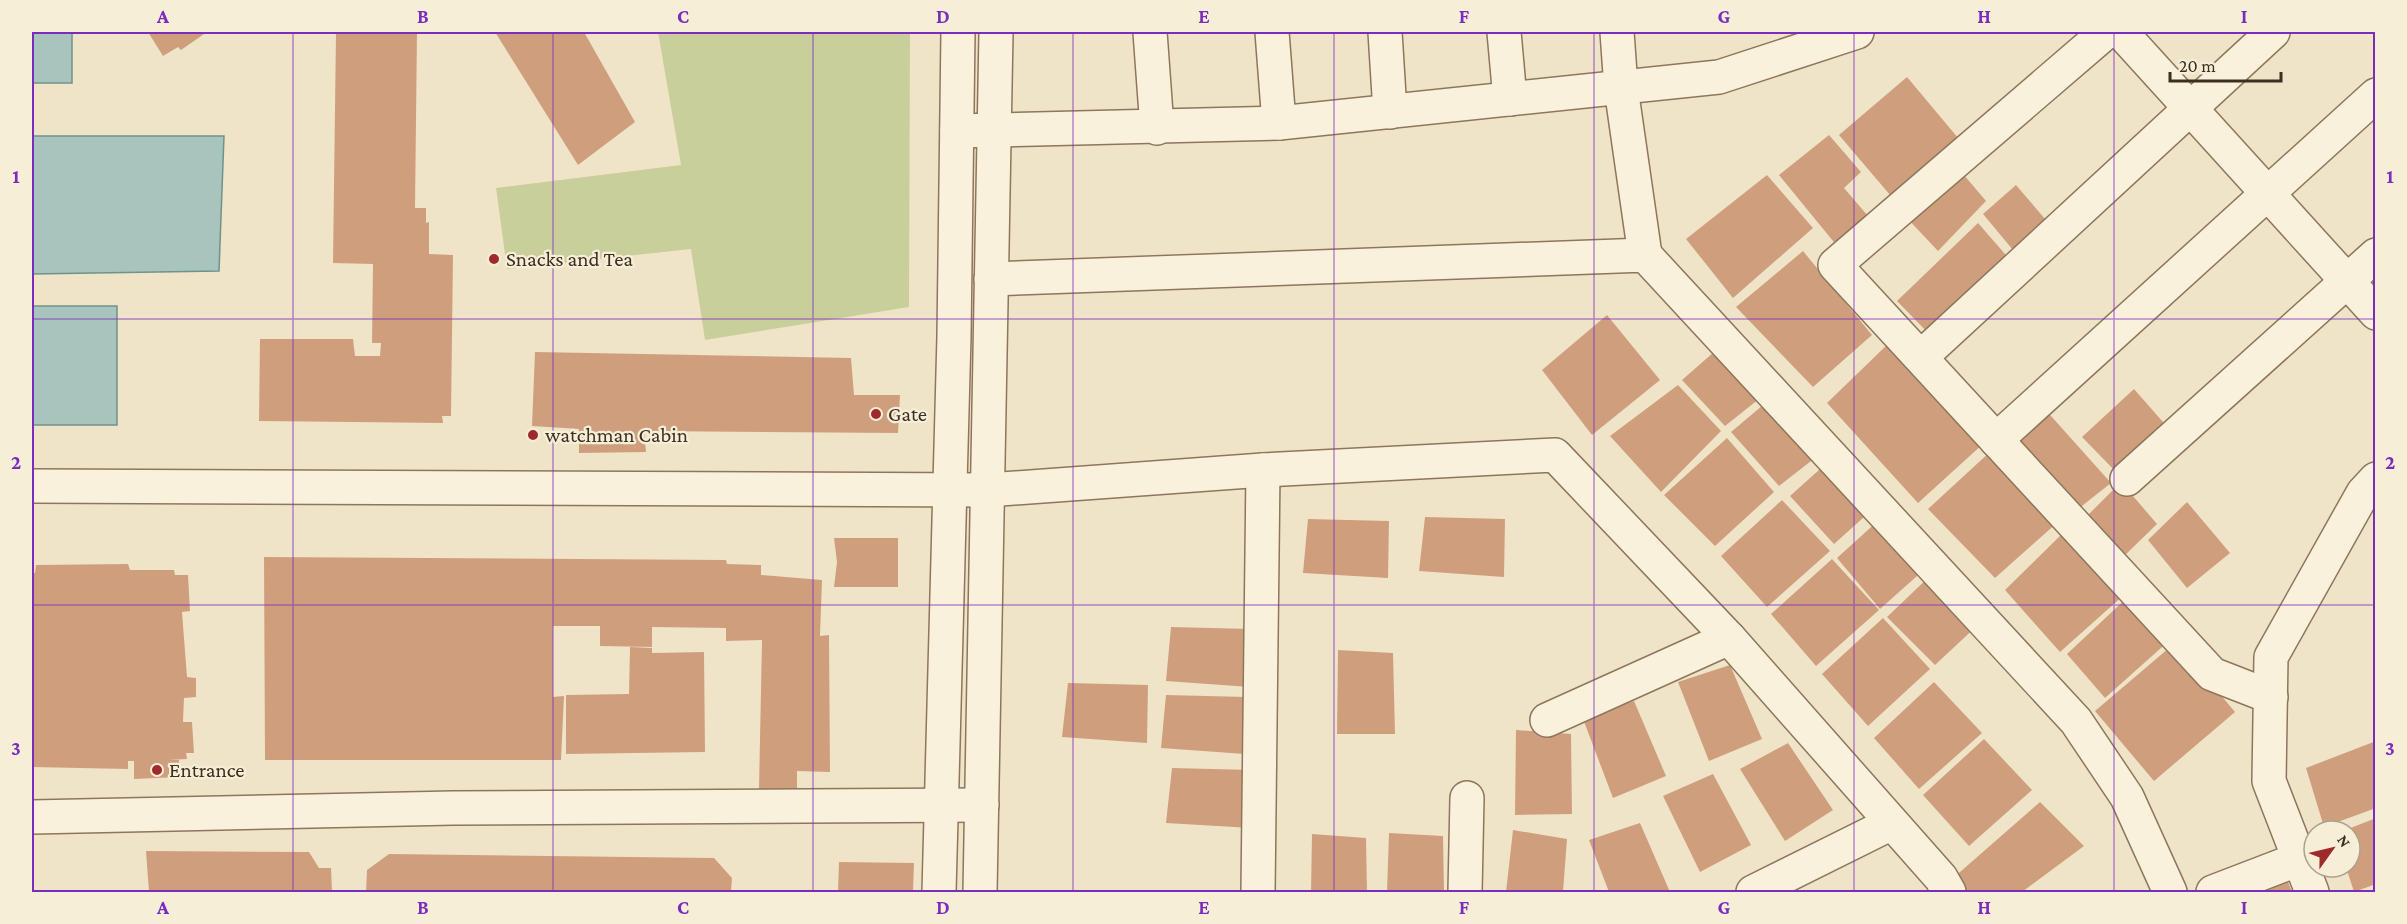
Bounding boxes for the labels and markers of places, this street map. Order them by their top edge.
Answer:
place label: Snacks and Tea [506,247,633,271]
marker: Snacks and Tea [487,252,501,266]
place label: Gate [888,402,927,426]
marker: Gate [869,407,883,421]
place label: watchman Cabin [545,423,688,447]
marker: watchman Cabin [526,428,540,442]
place label: Entrance [169,758,245,782]
marker: Entrance [150,763,164,777]

